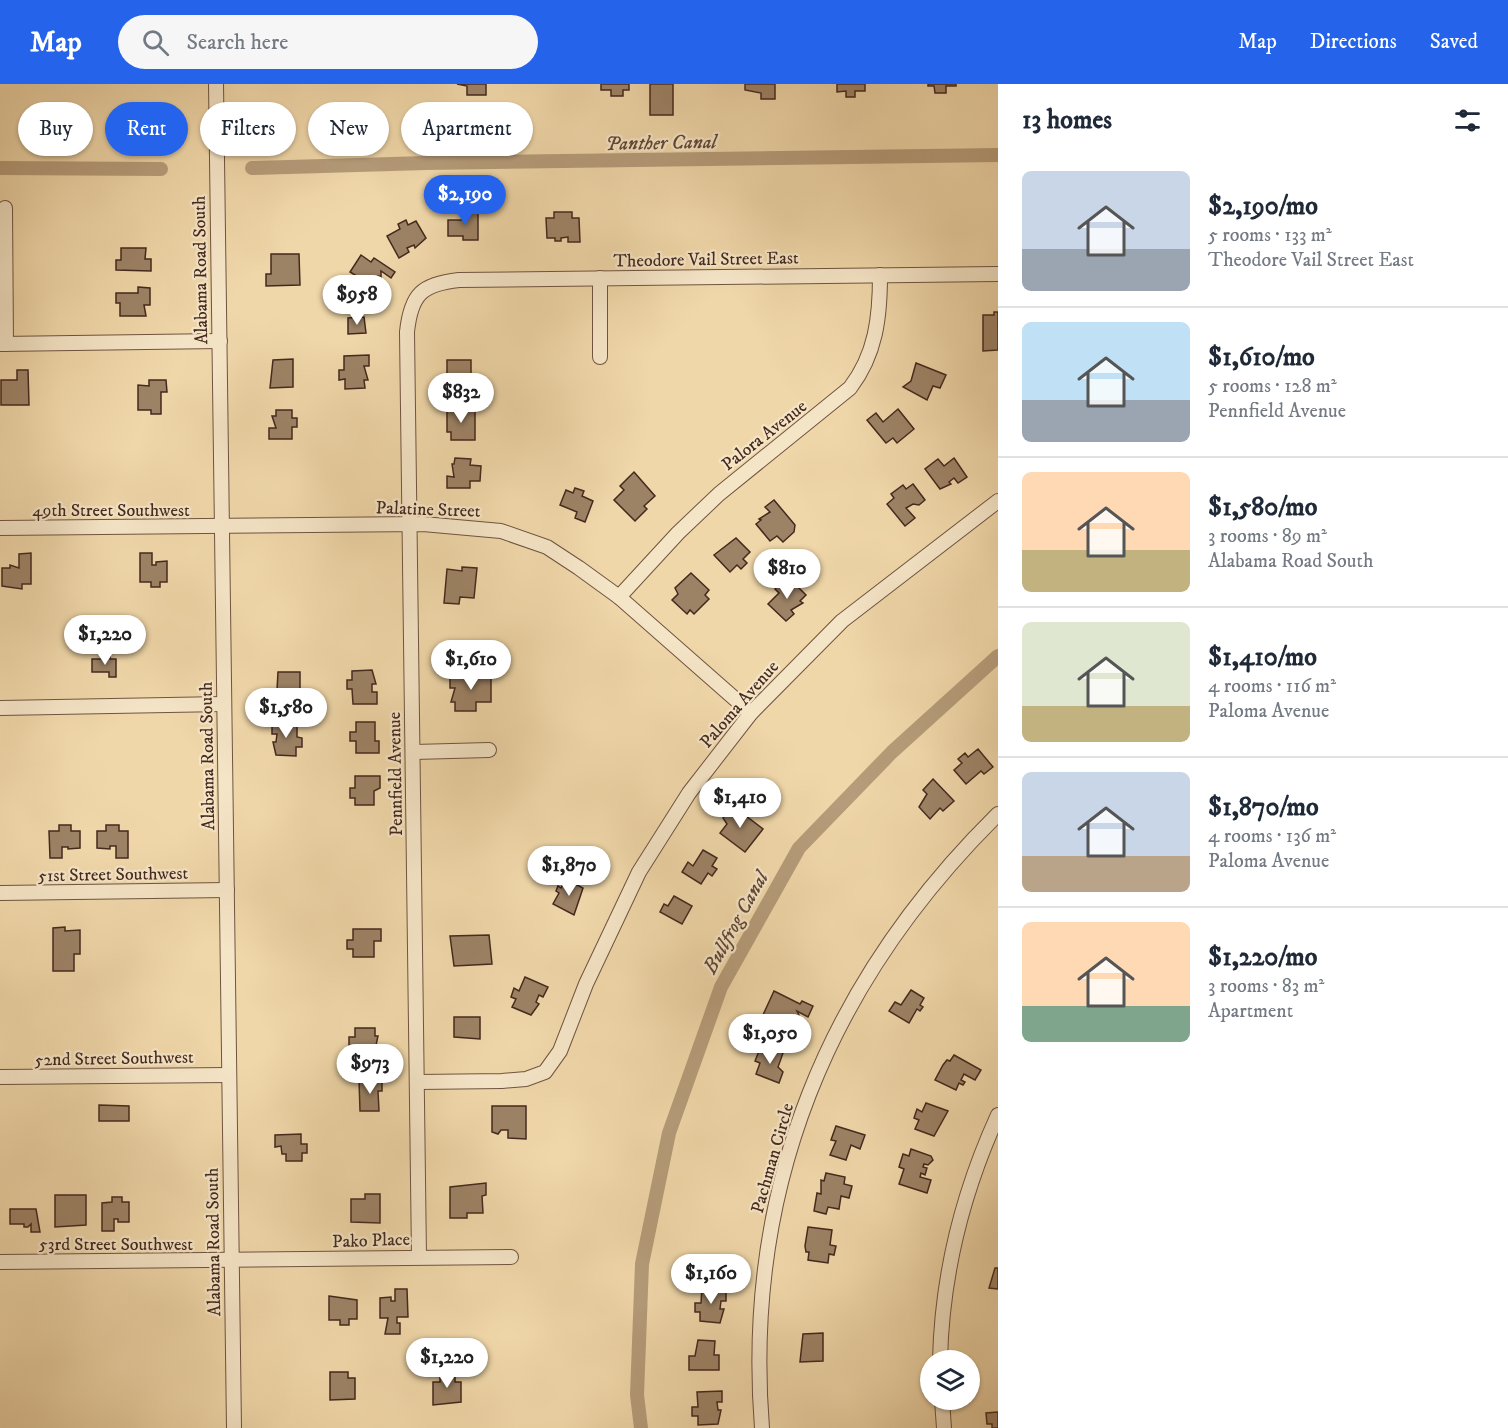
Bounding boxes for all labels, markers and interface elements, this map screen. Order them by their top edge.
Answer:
search box [118,15,538,69]
text: Map [30,25,82,60]
icon: search [139,26,172,59]
text: Search here [187,29,288,56]
text: Map [1238,29,1277,55]
text: Directions [1310,29,1397,55]
text: Saved [1430,29,1478,55]
chip: Buy [18,102,93,156]
chip: Rent [105,102,188,156]
chip: Filters [200,102,296,156]
chip: New [308,102,389,156]
chip: Apartment [401,102,533,156]
text: 13 homes [1022,104,1112,137]
icon: filters [1451,104,1484,137]
water label: Panther Canal [605,130,719,157]
pin: $2,190 [416,175,514,226]
text: $2,190 [438,182,492,207]
text: $2,190/mo [1208,190,1318,223]
street label: Alabama Road South [189,195,213,345]
icon: home [1070,195,1142,267]
text: 5 rooms · 133 m² [1208,223,1332,248]
street label: Theodore Vail Street East [613,247,799,273]
text: Theodore Vail Street East [1208,248,1414,273]
pin: $958 [321,275,393,326]
text: $958 [337,282,377,307]
text: $1,610/mo [1208,341,1315,374]
icon: home [1070,346,1142,418]
pin: $832 [425,373,497,424]
text: 5 rooms · 128 m² [1208,374,1337,399]
text: $832 [442,380,480,405]
street label: Palora Avenue [718,396,812,476]
text: Pennfield Avenue [1208,399,1346,424]
text: $1,580/mo [1208,491,1317,524]
icon: home [1070,496,1142,568]
street label: Palatine Street [375,497,481,523]
street label: 49th Street Southwest [32,500,190,522]
text: 3 rooms · 89 m² [1208,524,1327,549]
pin: $810 [751,549,823,600]
text: Alabama Road South [1208,549,1373,574]
text: $810 [768,556,806,581]
pin: $1,220 [56,615,154,666]
text: $1,220 [78,622,132,647]
pin: $1,610 [422,640,520,691]
text: $1,410/mo [1208,641,1317,674]
icon: home [1070,646,1142,718]
text: $1,610 [445,647,497,672]
street label: Paloma Avenue [696,656,784,753]
text: 4 rooms · 116 m² [1208,674,1336,699]
street label: Alabama Road South [196,681,220,831]
pin: $1,580 [237,688,335,739]
text: $1,580 [259,695,313,720]
text: Paloma Avenue [1208,699,1329,724]
street label: Pennfield Avenue [384,712,408,836]
pin: $1,410 [691,778,789,829]
text: $1,410 [713,785,767,810]
text: $1,870/mo [1208,791,1319,824]
icon: home [1070,796,1142,868]
text: 4 rooms · 136 m² [1208,824,1336,849]
pin: $1,870 [520,846,618,897]
text: Paloma Avenue [1208,849,1329,874]
text: $1,870 [542,853,596,878]
street label: 51st Street Southwest [38,863,189,887]
water label: Bullfrog Canal [698,866,775,979]
text: $1,220/mo [1208,941,1317,974]
icon: home [1070,946,1142,1018]
text: 3 rooms · 83 m² [1208,974,1324,999]
text: Apartment [1208,999,1293,1024]
pin: $1,050 [721,1014,819,1065]
text: $1,050 [742,1021,798,1046]
pin: $973 [334,1044,406,1095]
street label: 52nd Street Southwest [34,1047,194,1071]
text: $973 [351,1051,389,1076]
street label: Pachman Circle [747,1101,799,1216]
street label: Alabama Road South [202,1167,226,1317]
street label: Pako Place [332,1229,410,1253]
street label: 53rd Street Southwest [39,1234,193,1256]
pin: $1,160 [662,1254,760,1305]
text: $1,160 [685,1261,737,1286]
pin: $1,220 [398,1338,496,1389]
text: $1,220 [420,1345,474,1370]
map controls [920,1350,980,1410]
button: layers [920,1350,980,1410]

